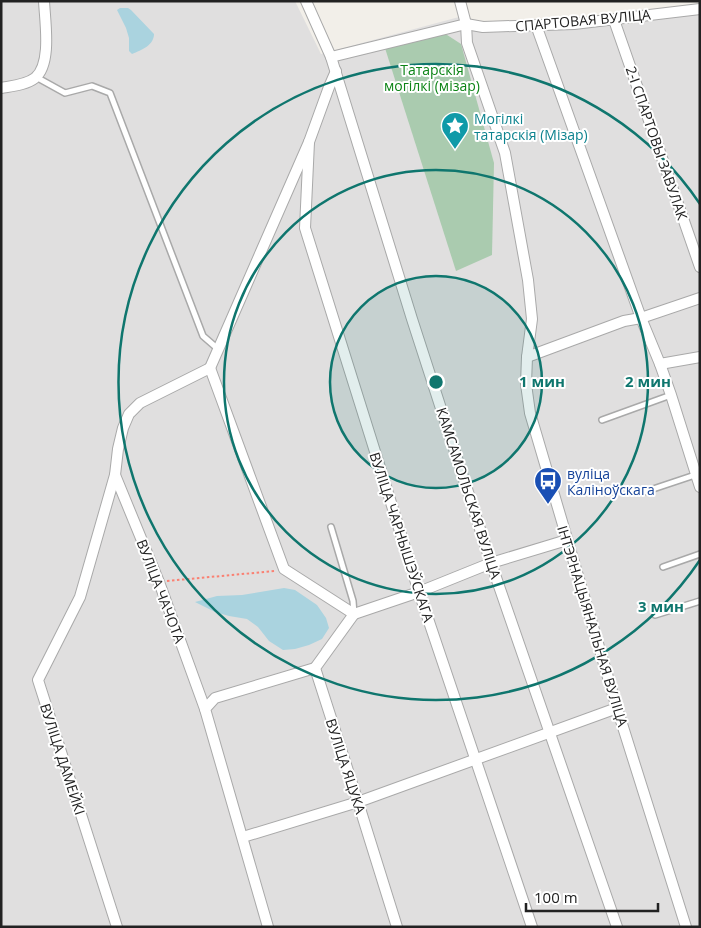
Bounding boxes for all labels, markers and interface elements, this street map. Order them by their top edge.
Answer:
street label: СПАРТОВАЯ ВУЛІЦА [514,5,652,35]
park label: Татарскія могілкі (мізар) [384,60,480,95]
street label: 2-І СПАРТОВЫ ЗАВУЛАК [622,64,692,223]
place label: Могілкі татарскія (Мізар) [474,109,588,144]
place icon: Могілкі татарскія (Мізар) [440,111,470,150]
text: 1 мин [519,371,565,391]
text: 2 мин [625,371,671,391]
centre of rings [427,373,445,391]
street label: КАМСАМОЛЬСКАЯ ВУЛІЦА [432,405,506,581]
street label: ВУЛІЦА ЧАРНЫШЭЎСКАГА [366,450,439,625]
place label: вуліца Каліноўскага [567,464,655,499]
bus stop icon: вуліца Каліноўскага [533,466,563,505]
street label: ІНТЭРНАЦЫЯНАЛЬНАЯ ВУЛІЦА [553,523,633,729]
street label: ВУЛІЦА ЧАЧОТА [132,536,190,646]
text: 3 мин [638,596,684,616]
street label: ВУЛІЦА ДАМЕЙКІ [36,701,90,817]
street label: ВУЛІЦА ЯЦУКА [322,716,370,816]
scale bar [526,880,658,912]
text: 100 m [534,887,578,907]

